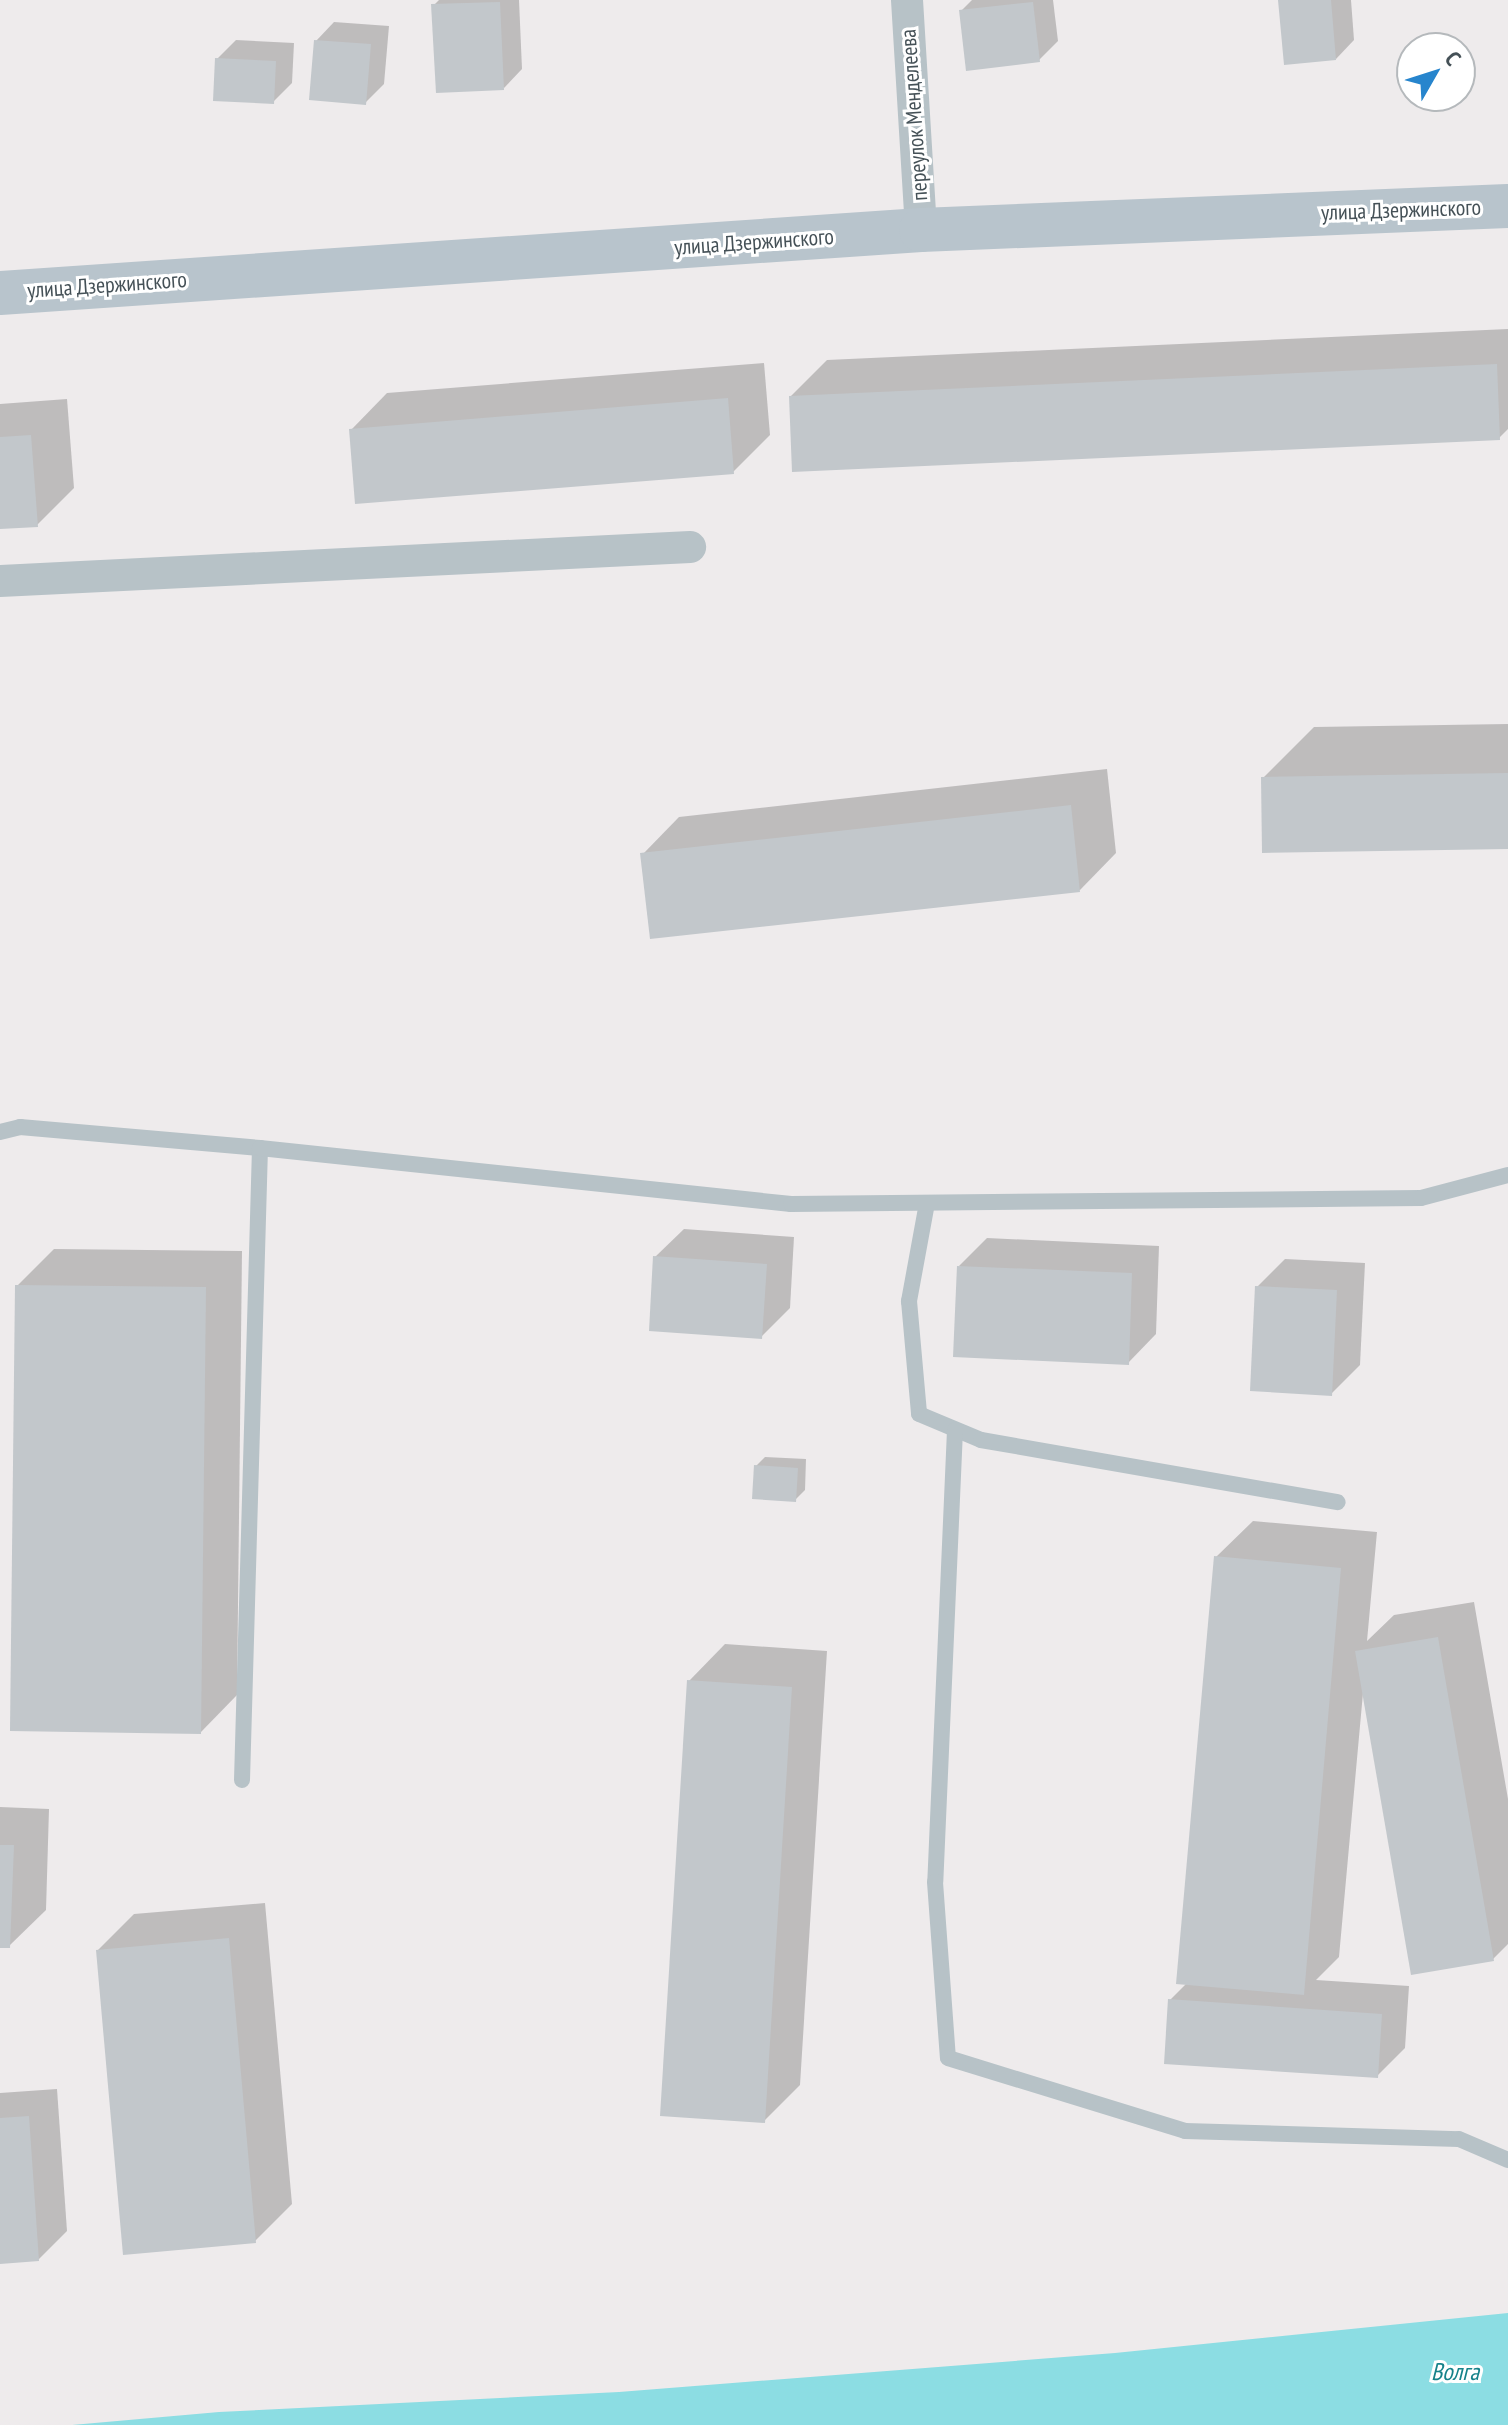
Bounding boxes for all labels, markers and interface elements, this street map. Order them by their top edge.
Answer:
street label: переулок Менделеева [895,28,933,202]
north arrow [1396,32,1476,112]
text: С [1439,45,1467,71]
street label: улица Дзержинского [1320,194,1482,226]
street label: улица Дзержинского [673,223,835,261]
street label: улица Дзержинского [26,266,188,304]
water label: Волга [1431,2358,1479,2386]

